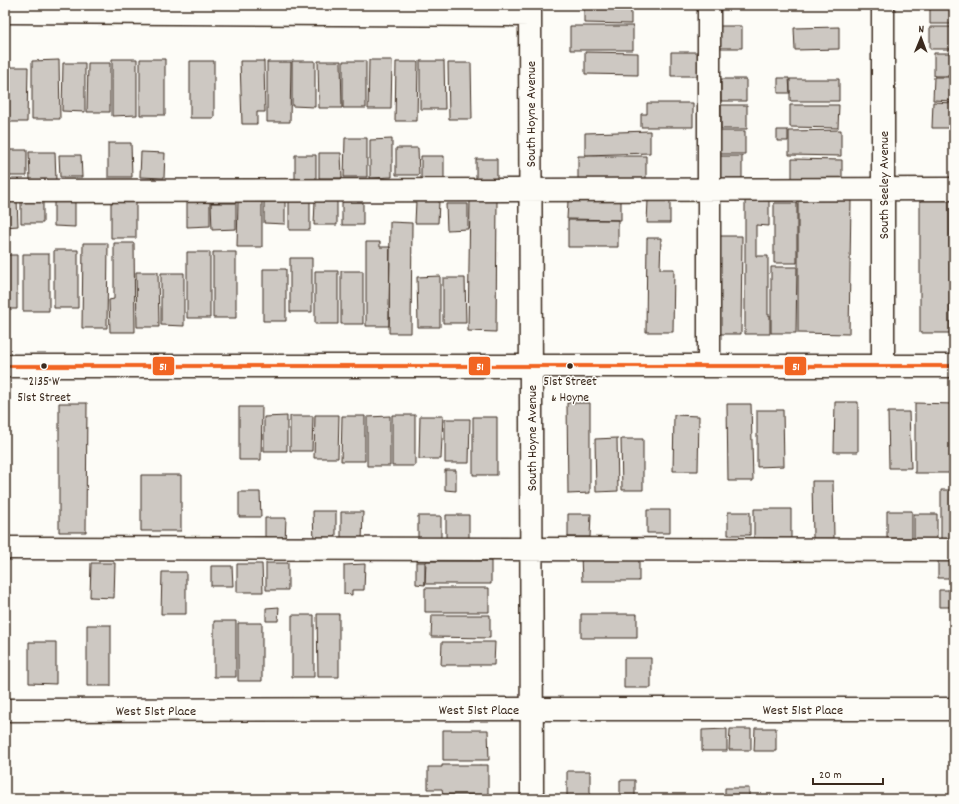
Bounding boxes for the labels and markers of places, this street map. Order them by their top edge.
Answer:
marker: 2135 W 51st Street [39,361,49,371]
marker: 51st Street & Hoyne [565,361,575,371]
place label: 2135 W 51st Street [17,373,71,408]
place label: 51st Street & Hoyne [543,373,597,408]

